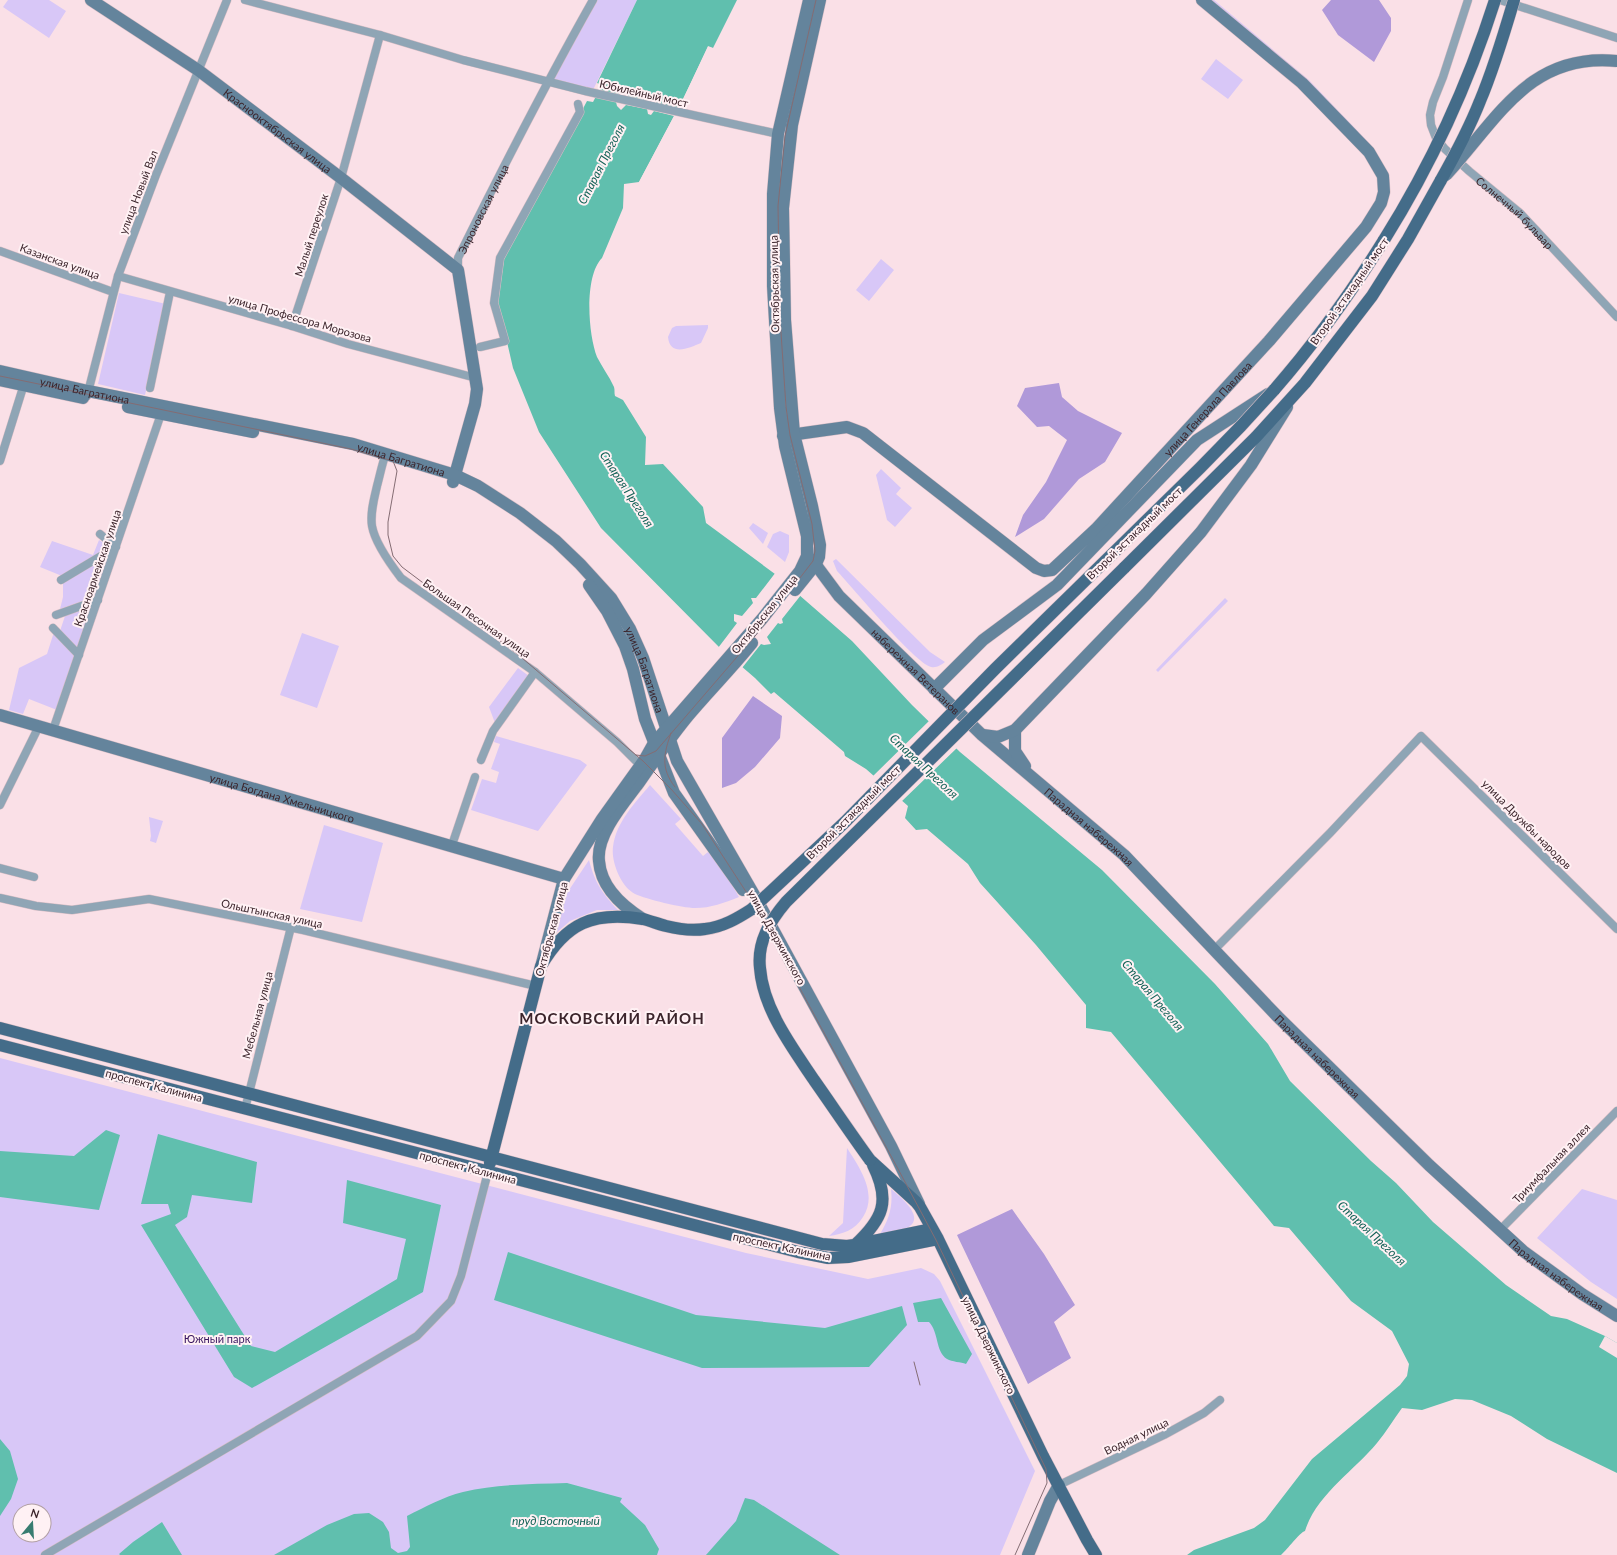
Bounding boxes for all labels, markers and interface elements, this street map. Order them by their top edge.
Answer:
street label: Юбилейный мост [598,76,690,110]
street label: Краснооктябрьская улица [221,85,335,175]
water label: Старая Преголя [574,121,628,207]
street label: улица Новый Вал [116,148,160,236]
street label: Эпроновская улица [455,162,511,256]
street label: Солнечный бульвар [1474,173,1556,251]
street label: Малый переулок [291,192,331,278]
street label: Октябрьская улица [767,235,781,333]
street label: Второй эстакадный мост [1307,235,1391,347]
street label: Казанская улица [18,241,102,281]
street label: улица Профессора Морозова [227,291,373,345]
street label: улица Генерала Павлова [1160,358,1254,458]
street label: улица Багратиона [39,374,131,406]
street label: улица Багратиона [356,439,447,478]
water label: Старая Преголя [597,448,657,530]
street label: Второй эстакадный мост [1084,484,1185,582]
street label: Красноармейская улица [71,508,123,628]
street label: Октябрьская улица [728,572,800,656]
street label: Большая Песочная улица [421,576,533,660]
street label: улица Багратиона [623,624,667,714]
street label: набережная Ветеранов [869,625,963,717]
water label: Старая Преголя [887,731,961,801]
street label: Второй эстакадный мост [803,762,903,862]
street label: улица Богдана Хмельницкого [208,770,356,824]
street label: улица Дружбы народов [1480,777,1574,871]
street label: Парадная набережная [1042,785,1137,868]
street label: Октябрьская улица [532,880,570,978]
street label: улица Дзержинского [745,887,809,987]
street label: Ольштынская улица [220,896,324,930]
water label: Старая Преголя [1119,957,1187,1033]
street label: Мебельная улица [239,970,275,1060]
district label: МОСКОВСКИЙ РАЙОН [519,1009,705,1027]
street label: Парадная набережная [1273,1012,1363,1100]
street label: проспект Калинина [104,1066,204,1104]
street label: Триумфальная аллея [1510,1121,1592,1205]
street label: проспект Калинина [418,1148,518,1186]
water label: Старая Преголя [1335,1198,1409,1268]
street label: проспект Калинина [732,1229,832,1263]
street label: Парадная набережная [1507,1236,1606,1313]
street label: улица Дзержинского [960,1294,1018,1396]
park label: Южный парк [184,1332,251,1345]
street label: Водная улица [1102,1415,1170,1457]
north arrow [12,1503,52,1543]
text: N [29,1506,41,1521]
water label: пруд Восточный [512,1513,600,1528]

